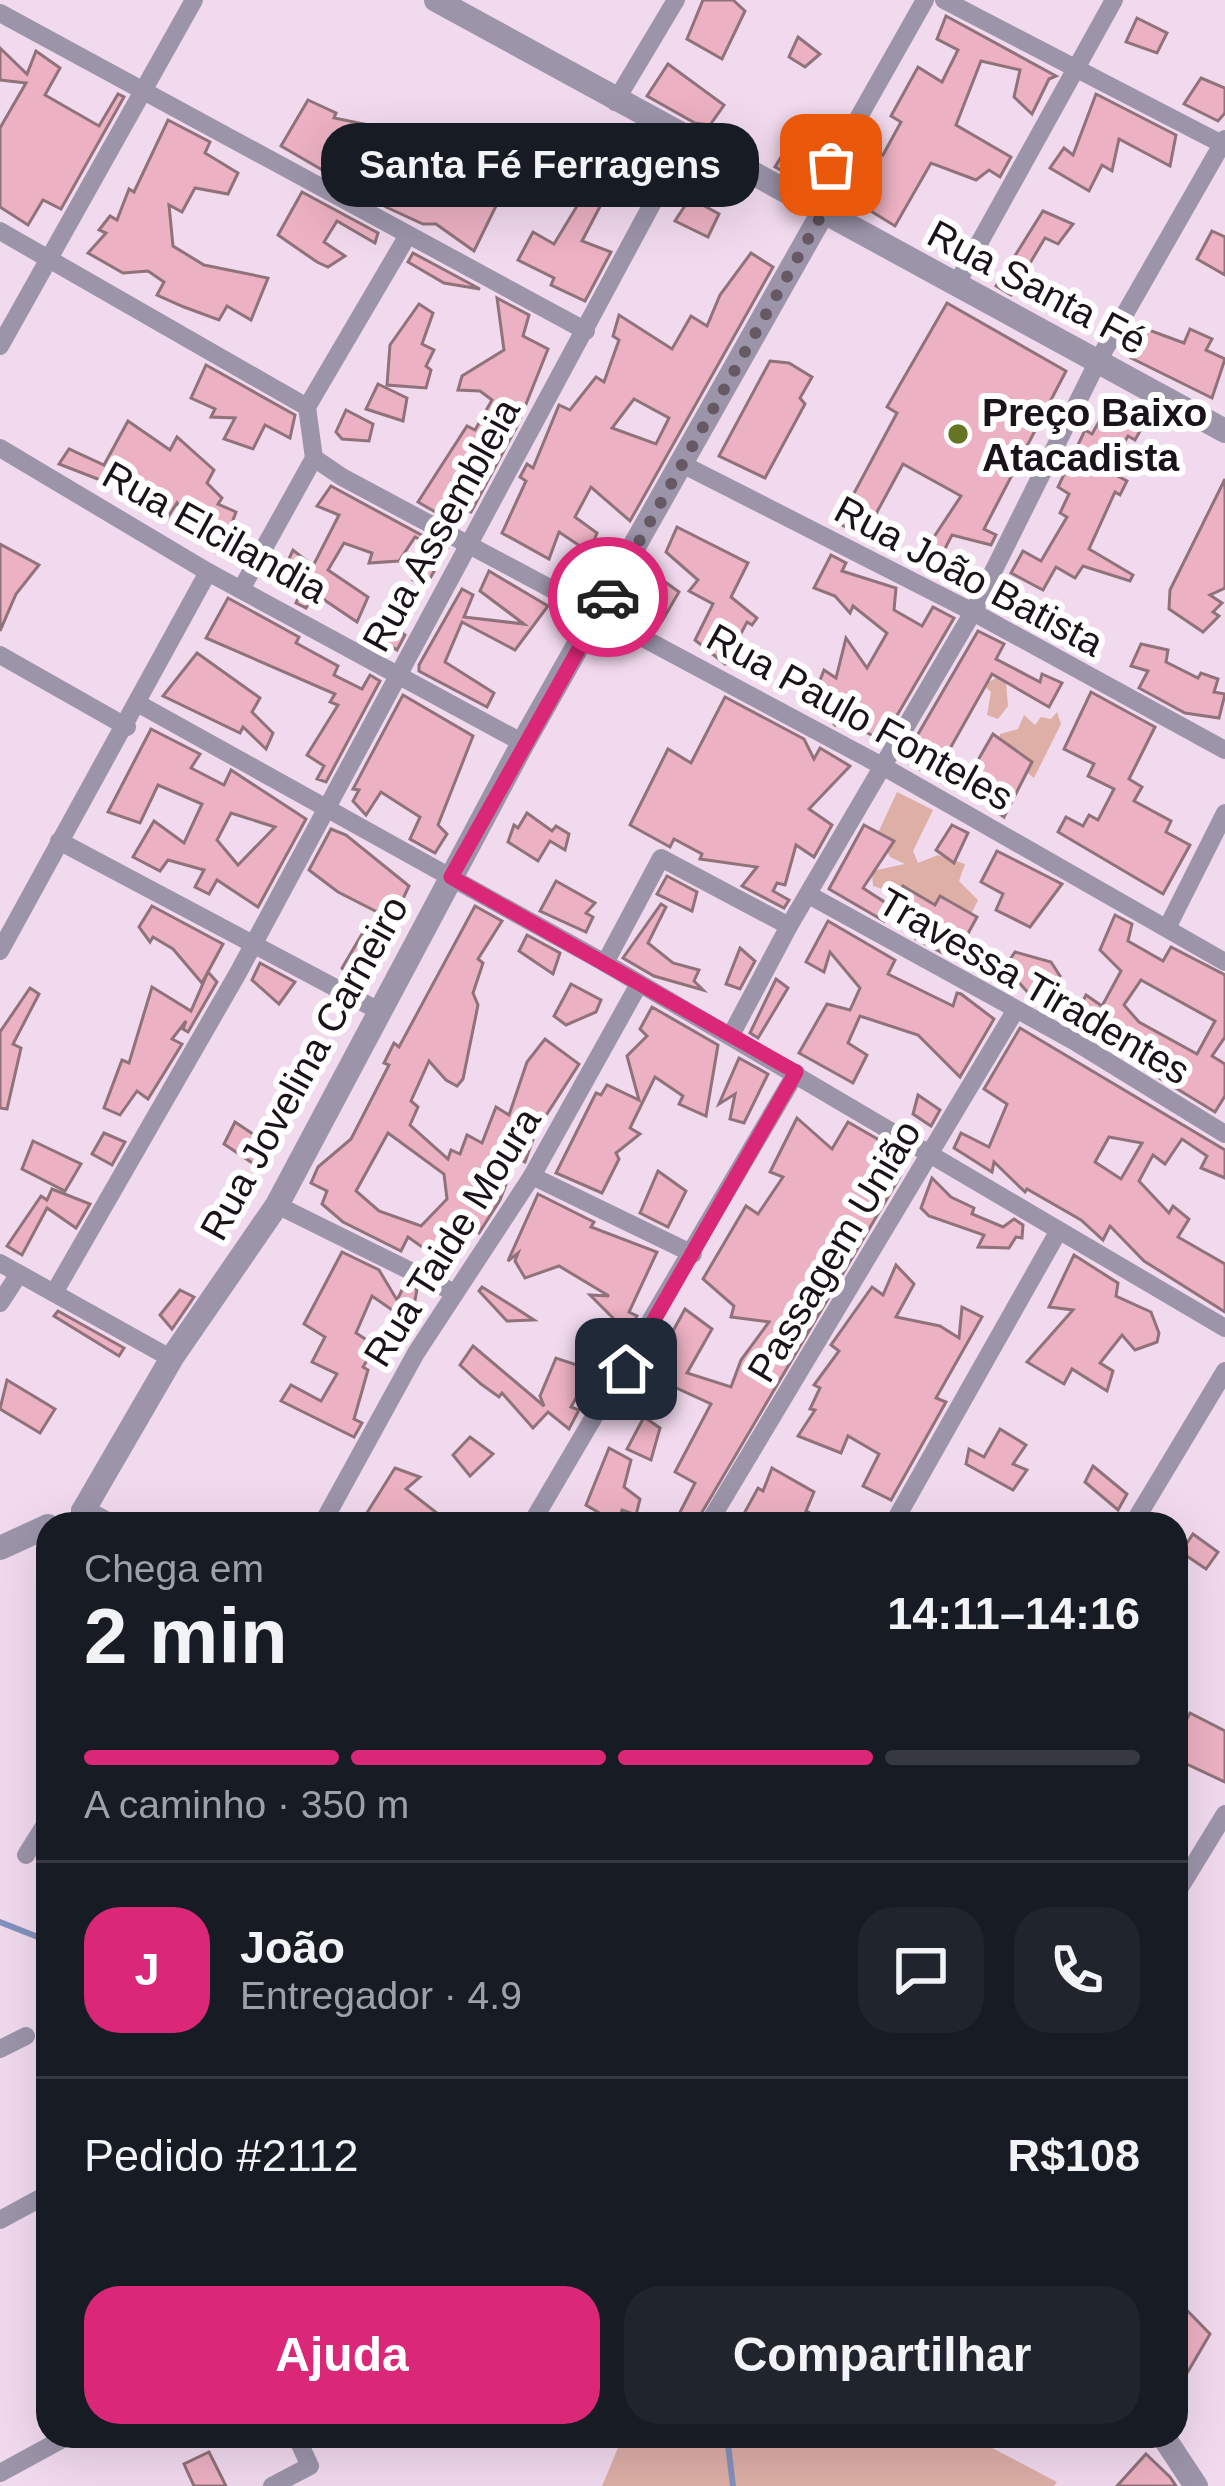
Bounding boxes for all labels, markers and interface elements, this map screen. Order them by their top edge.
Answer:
pin [780,114,882,216]
callout: Santa Fé Ferragens [321,123,759,207]
icon: bag [798,132,864,198]
text: Santa Fé Ferragens [359,143,721,186]
street label: Rua Santa Fé [921,212,1153,362]
street label: Rua Assembleia [354,391,528,659]
place label: Preço Baixo Atacadista [982,391,1207,479]
marker: Preço Baixo Atacadista [945,421,971,447]
street label: Rua Elcilandia [96,453,335,611]
street label: Rua João Batista [828,487,1110,665]
courier [548,537,668,657]
icon: car [575,564,641,630]
street label: Rua Paulo Fonteles [700,615,1020,819]
street label: Travessa Tiradentes [871,879,1197,1093]
street label: Rua Jovelina Carneiro [192,889,416,1247]
street label: Rua Taide Moura [355,1100,549,1374]
street label: Passagem União [739,1113,929,1389]
pin [575,1318,677,1420]
icon: home [593,1336,659,1402]
text: Chega em [84,1547,264,1590]
text: 14:11–14:16 [887,1588,1140,1639]
text: 2 min [84,1592,288,1680]
text: A caminho · 350 m [84,1783,409,1826]
button: chat [858,1907,984,2033]
button: phone [1014,1907,1140,2033]
text: João [240,1922,345,1973]
text: J [134,1944,160,1995]
text: Entregador · 4.9 [240,1974,522,2017]
text: Pedido #2112 [84,2130,358,2181]
text: R$108 [1007,2130,1140,2181]
button: Ajuda [84,2286,600,2424]
button: Compartilhar [624,2286,1140,2424]

